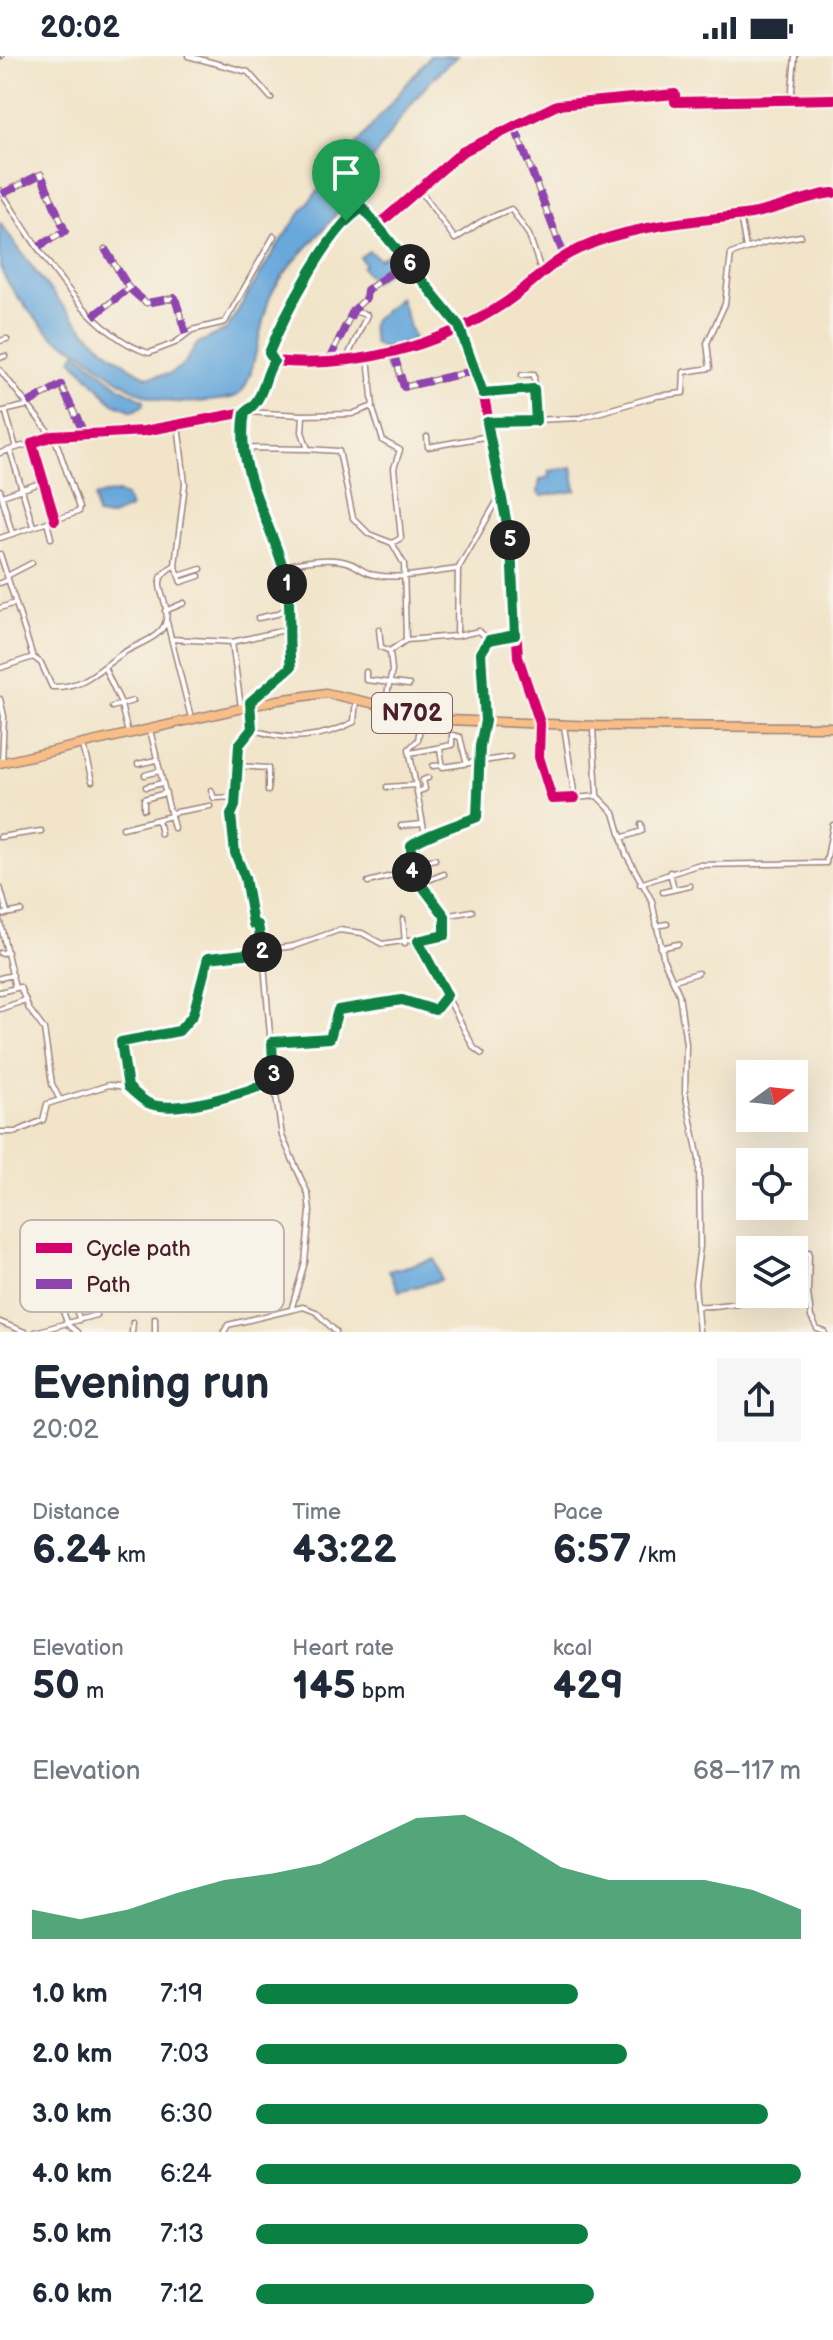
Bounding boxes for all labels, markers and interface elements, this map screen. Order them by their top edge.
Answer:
text: 20:02 [40,10,120,46]
pin [312,139,380,221]
icon: arrive [324,151,368,195]
pin: 6 [390,244,430,284]
text: 6 [403,250,417,277]
pin: 5 [490,520,530,560]
text: 5 [504,526,516,553]
pin: 1 [267,564,307,604]
text: 1 [282,570,292,597]
road number: N702 [372,693,452,733]
pin: 4 [392,852,432,892]
text: 4 [406,858,418,885]
pin: 2 [242,932,282,972]
text: 2 [255,938,269,965]
pin: 3 [254,1055,294,1095]
north arrow [736,1060,808,1132]
map controls [736,1060,808,1308]
text: 3 [268,1061,280,1088]
button: locate [736,1148,808,1220]
legend [20,1220,284,1312]
text: Cycle path [86,1236,191,1263]
button: layers [736,1236,808,1308]
text: Path [86,1272,130,1299]
text: Evening run [32,1358,269,1411]
button: share [717,1358,801,1442]
text: 20:02 [32,1415,99,1446]
text: Distance [32,1499,120,1526]
text: Time [292,1499,341,1526]
text: Pace [553,1499,603,1526]
text: 6.24 [32,1526,111,1574]
text: 43:22 [292,1526,397,1574]
text: 6:57 [553,1526,632,1574]
text: km [111,1542,146,1569]
text: /km [632,1542,677,1569]
text: Elevation [32,1635,124,1662]
text: Heart rate [292,1635,394,1662]
text: kcal [553,1635,592,1662]
text: 50 [32,1662,80,1710]
text: 145 [292,1662,356,1710]
text: 429 [553,1662,624,1710]
text: m [80,1678,104,1705]
text: bpm [356,1678,405,1705]
text: Elevation [32,1756,140,1787]
text: 68–117 m [693,1756,801,1787]
text: 1.0 km [32,1979,108,2010]
text: 7:19 [160,1979,203,2010]
text: 2.0 km [32,2039,112,2070]
text: 7:03 [160,2039,209,2070]
text: 3.0 km [32,2099,112,2130]
text: 6:30 [160,2099,212,2130]
text: 4.0 km [32,2159,112,2190]
text: 6:24 [160,2159,212,2190]
text: 5.0 km [32,2219,112,2250]
text: 7:13 [160,2219,204,2250]
text: 6.0 km [32,2279,113,2310]
text: 7:12 [160,2279,203,2310]

